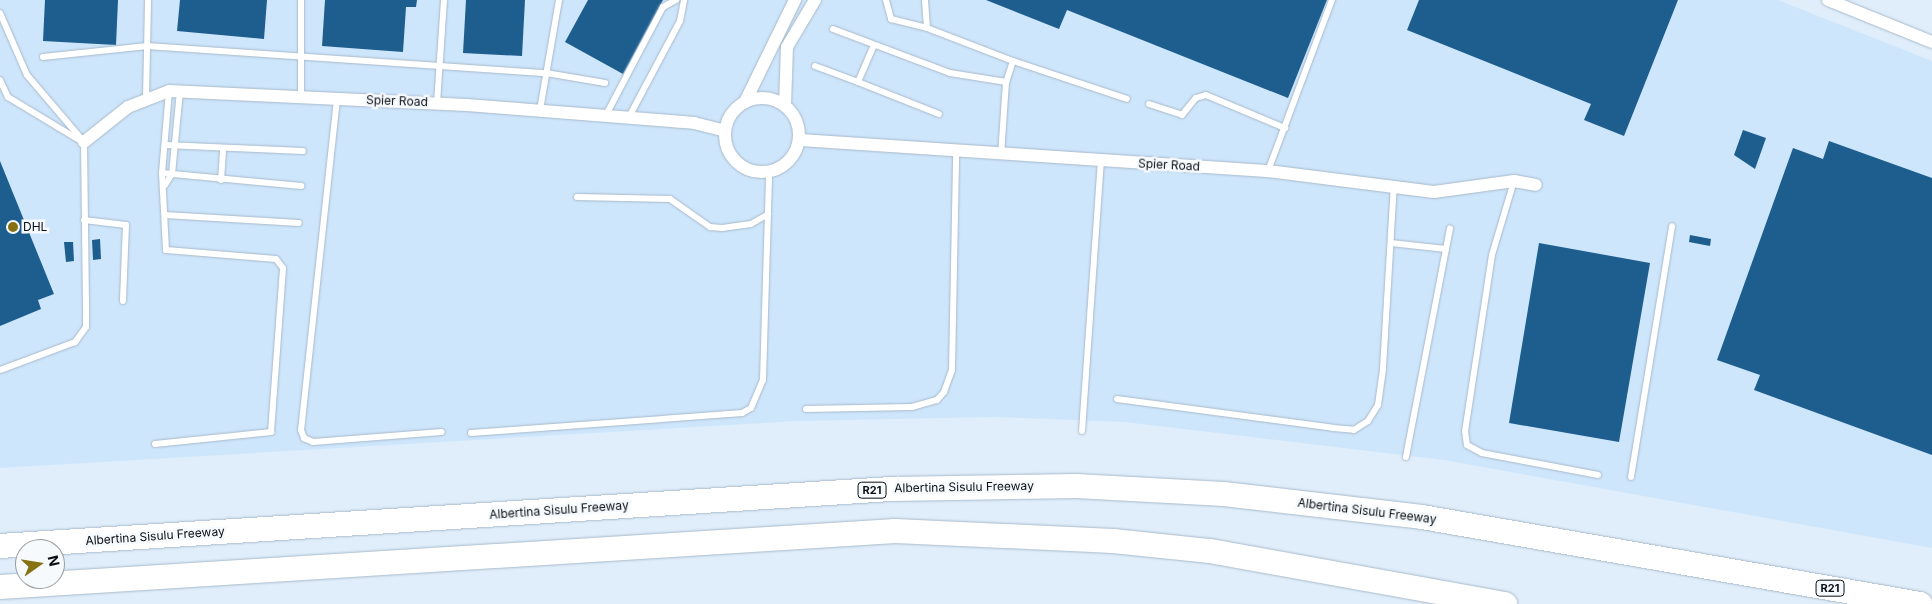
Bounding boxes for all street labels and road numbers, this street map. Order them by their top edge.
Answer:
street label: Spier Road [366,93,428,109]
street label: Spier Road [1138,156,1200,174]
street label: Albertina Sisulu Freeway [894,479,1034,495]
road number: R21 [857,482,887,498]
street label: Albertina Sisulu Freeway [1297,495,1437,527]
street label: Albertina Sisulu Freeway [489,498,629,522]
street label: Albertina Sisulu Freeway [85,524,225,548]
road number: R21 [1815,580,1845,596]

